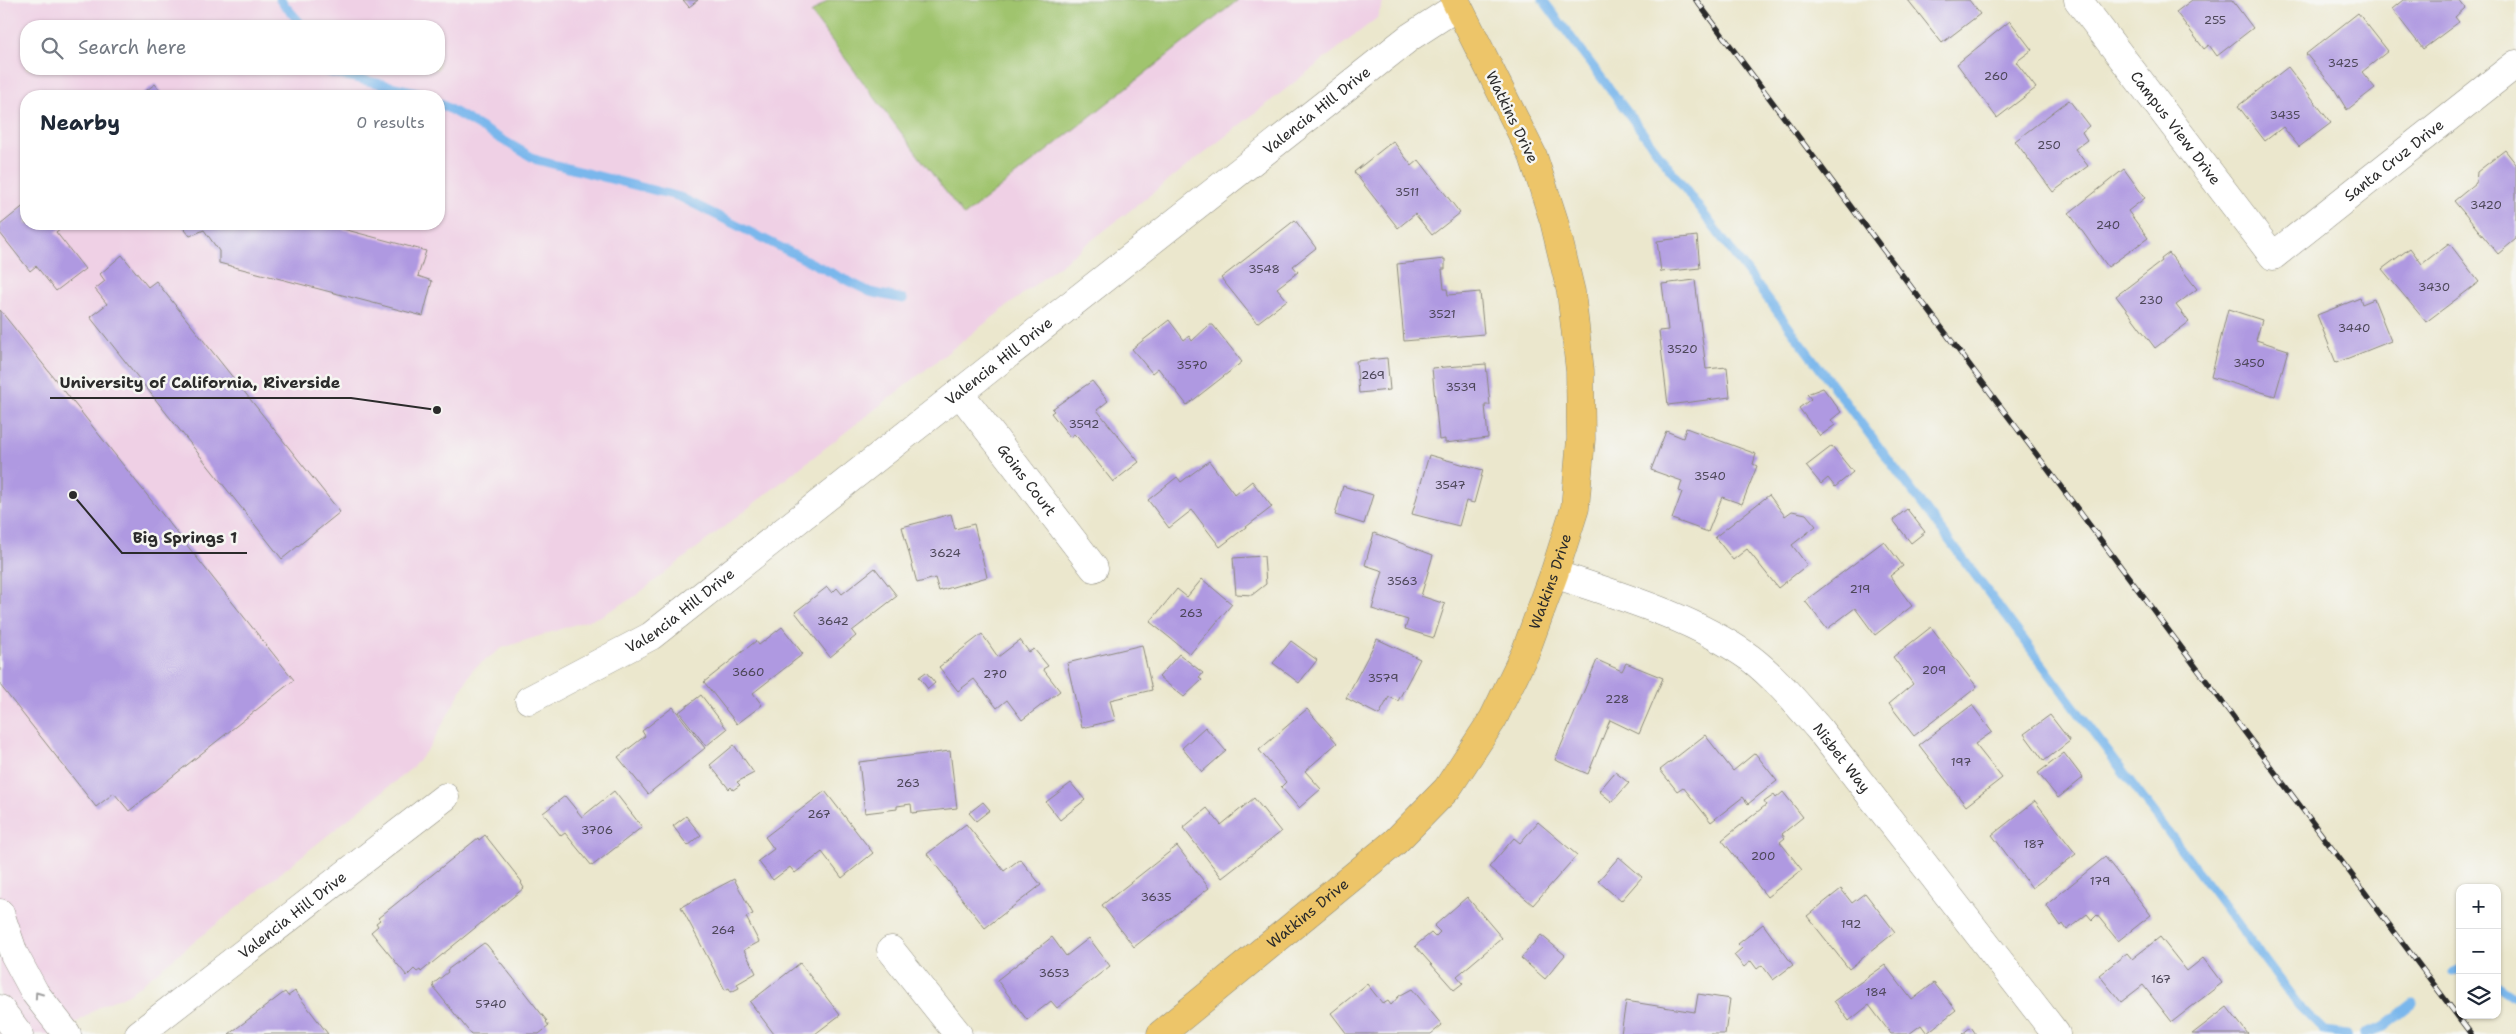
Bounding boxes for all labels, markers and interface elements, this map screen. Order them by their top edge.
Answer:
house number: 255 [2204,12,2226,28]
search box [20,20,445,75]
icon: search [38,34,66,62]
text: Search here [78,35,187,60]
house number: 3425 [2327,55,2359,71]
street label: Valencia Hill Drive [1259,62,1375,159]
street label: Campus View Drive [2126,67,2225,189]
street label: Watkins Drive [1481,68,1543,166]
house number: 260 [1984,68,2008,84]
house number: 3435 [2270,107,2300,123]
text: Nearby [40,109,120,137]
text: 0 results [356,112,425,133]
street label: Santa Cruz Drive [2340,115,2448,206]
house number: 250 [2037,137,2061,153]
house number: 3511 [1395,184,1419,200]
house number: 3420 [2470,197,2502,213]
house number: 240 [2096,217,2120,233]
house number: 3548 [1248,261,1280,277]
house number: 3430 [2418,279,2450,295]
house number: 230 [2139,292,2163,308]
house number: 3521 [1428,306,1456,322]
street label: Valencia Hill Drive [941,313,1057,410]
house number: 3440 [2338,320,2370,336]
house number: 3520 [1666,341,1698,357]
house number: 3450 [2233,355,2265,371]
house number: 3570 [1176,357,1208,373]
callout: University of California, Riverside [50,367,351,398]
house number: 269 [1361,367,1385,383]
text: University of California, Riverside [60,372,341,393]
house number: 3539 [1446,379,1476,395]
house number: 3592 [1068,416,1100,432]
street label: Goins Court [993,440,1061,520]
house number: 3540 [1694,468,1726,484]
house number: 3547 [1434,477,1466,493]
callout: Big Springs 1 [122,522,247,553]
text: Big Springs 1 [133,527,237,548]
street label: Watkins Drive [1525,531,1576,632]
house number: 3624 [929,545,961,561]
street label: Valencia Hill Drive [622,564,739,658]
house number: 3563 [1386,573,1418,589]
house number: 219 [1850,581,1870,597]
house number: 263 [1179,605,1203,621]
house number: 3642 [817,613,849,629]
house number: 209 [1922,662,1946,678]
house number: 3660 [732,664,764,680]
house number: 270 [983,666,1007,682]
house number: 3579 [1367,670,1399,686]
house number: 228 [1605,691,1629,707]
street label: Nisbet Way [1808,719,1875,797]
house number: 197 [1951,754,1971,770]
house number: 263 [896,775,920,791]
house number: 267 [807,806,831,822]
house number: 3706 [581,822,613,838]
house number: 187 [2024,836,2044,852]
house number: 200 [1751,848,1775,864]
street label: Valencia Hill Drive [234,867,351,963]
house number: 179 [2090,873,2110,889]
street label: Watkins Drive [1263,874,1353,953]
map controls [2456,884,2501,1019]
button: + [2456,884,2501,929]
house number: 3635 [1140,889,1172,905]
house number: 192 [1841,916,1861,932]
house number: 264 [711,922,735,938]
button: − [2456,929,2501,974]
house number: 3653 [1038,965,1070,981]
house number: 167 [2151,971,2171,987]
button: layers [2456,974,2501,1019]
house number: 184 [1865,984,1887,1000]
one-way arrow [34,991,44,1000]
house number: 5740 [475,996,507,1012]

